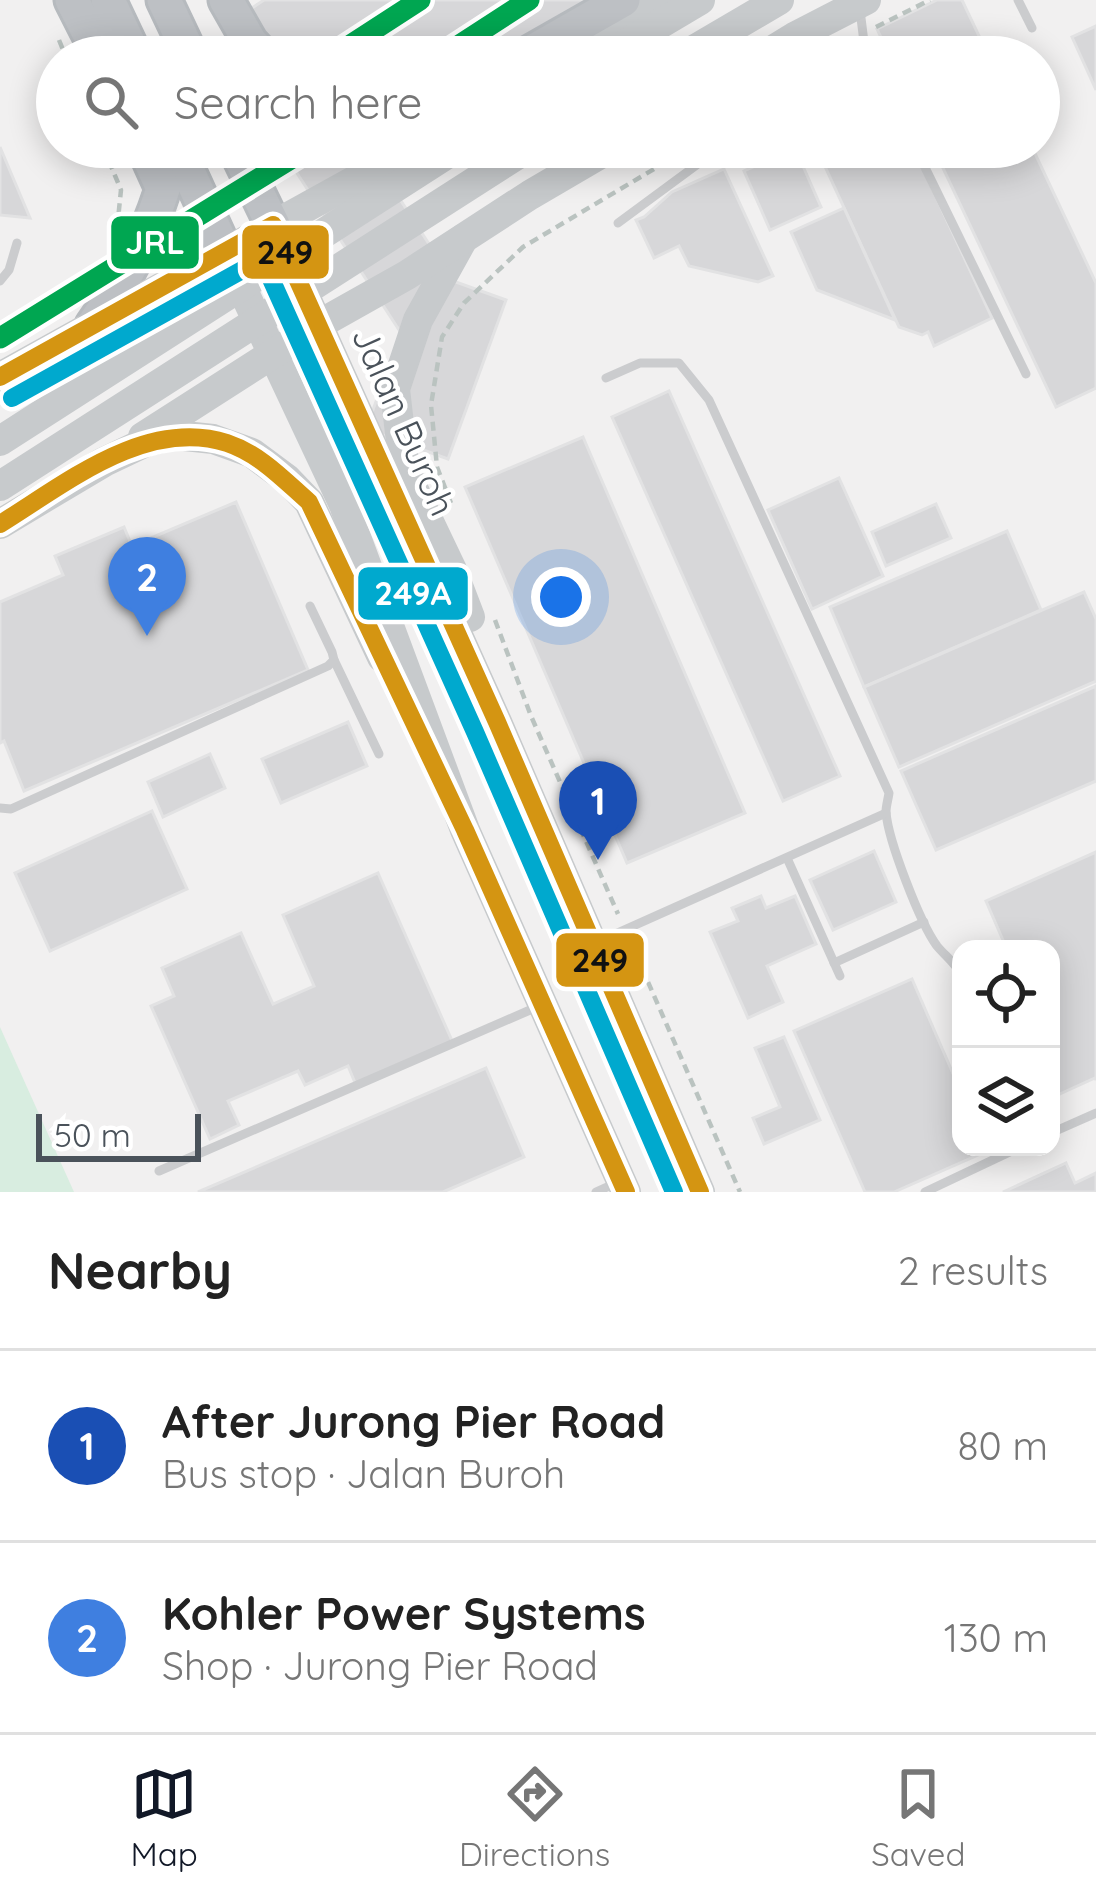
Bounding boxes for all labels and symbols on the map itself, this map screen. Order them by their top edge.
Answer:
line badge: JRL [109,214,201,271]
text: JRL [125,221,185,262]
line badge: 249 [240,223,331,281]
text: 249 [257,231,313,272]
street label: Jalan Buroh [343,319,466,522]
pin: 2 [108,537,186,636]
line badge: 249A [356,565,470,622]
your location [531,567,591,627]
text: 249A [374,572,452,613]
pin: 1 [559,761,637,860]
line badge: 249 [554,931,646,989]
text: 249 [572,939,628,980]
scale bar [36,1108,201,1161]

